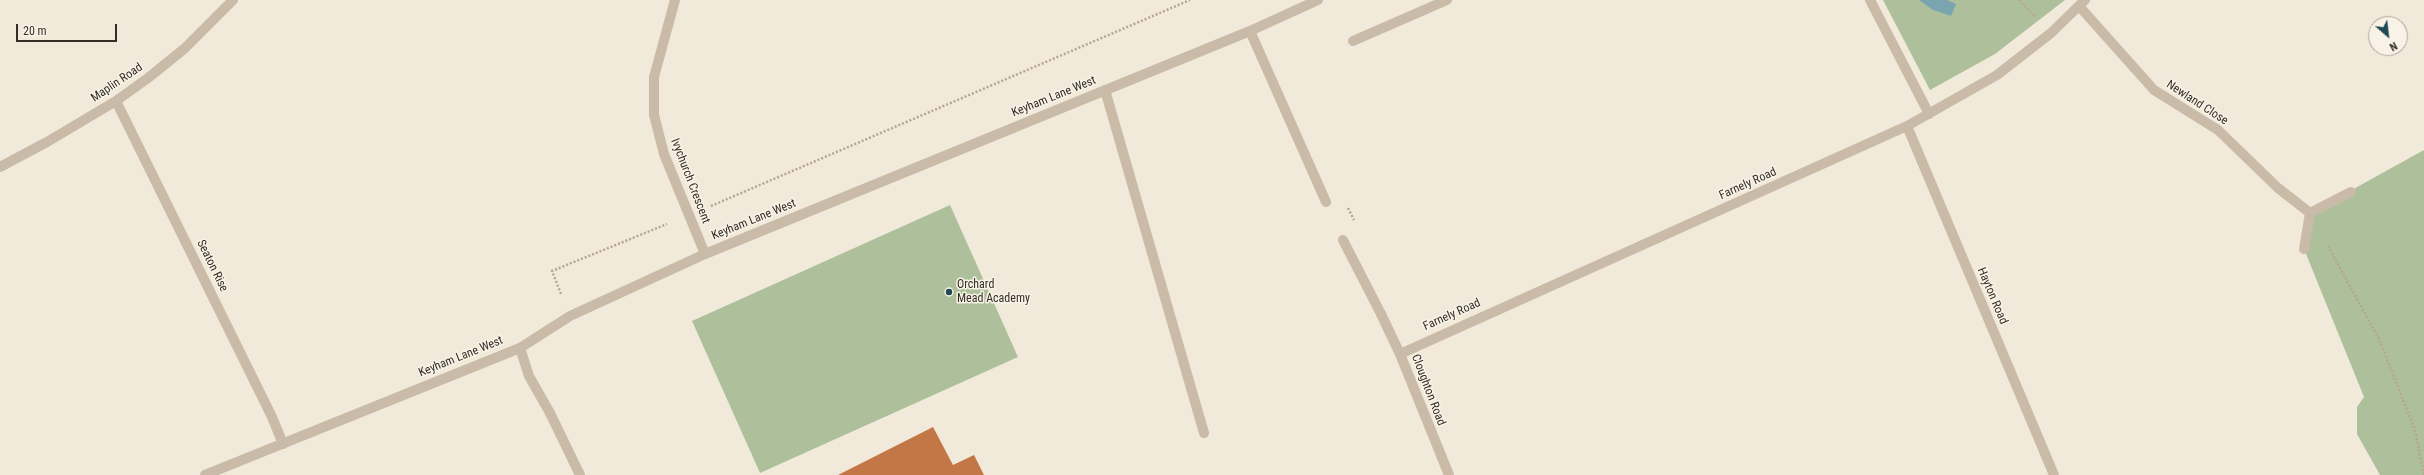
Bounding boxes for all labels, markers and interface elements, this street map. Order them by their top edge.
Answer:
scale bar [18,16,119,42]
north arrow [2368,16,2408,56]
text: 20 m [23,24,47,38]
text: N [2387,39,2399,53]
street label: Maplin Road [89,61,145,105]
street label: Keyham Lane West [1010,74,1098,120]
street label: Newland Close [2163,78,2231,128]
street label: Ivychurch Crescent [667,136,713,226]
street label: Farnely Road [1717,165,1779,203]
street label: Keyham Lane West [710,197,798,243]
street label: Seaton Rise [193,238,231,294]
street label: Hayton Road [1974,265,2010,327]
place label: Orchard Mead Academy [957,278,1030,306]
marker: Orchard Mead Academy [944,287,954,297]
street label: Farnely Road [1421,296,1483,334]
street label: Keyham Lane West [417,334,505,380]
street label: Cloughton Road [1408,352,1448,428]

